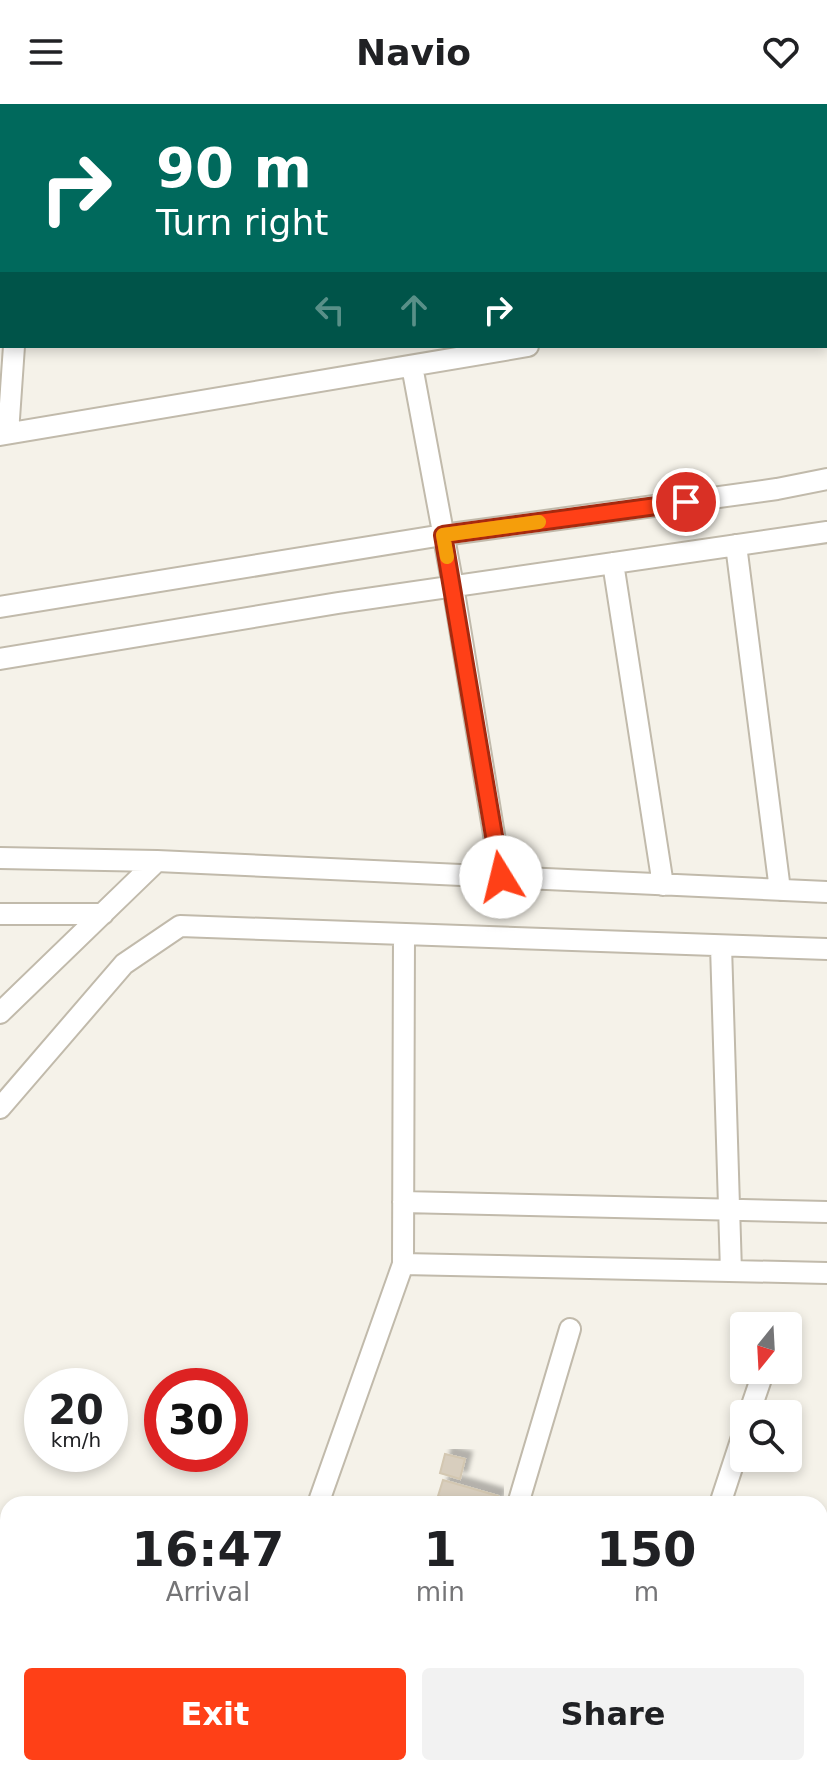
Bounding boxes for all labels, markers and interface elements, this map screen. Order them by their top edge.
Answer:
icon: menu [24,30,68,74]
icon: heart [759,30,803,74]
text: Navio [356,32,471,73]
text: 90 m [156,135,312,200]
icon: right [24,136,128,240]
text: Turn right [156,202,328,243]
icon: left [308,288,352,332]
icon: ahead [392,288,436,332]
icon: right [476,288,520,332]
pin [652,468,720,536]
icon: arrive [664,480,708,524]
position arrow [459,835,543,919]
north arrow [730,1312,802,1384]
map controls [730,1312,802,1472]
speed limit sign: 30 [144,1368,248,1472]
text: 20 [48,1387,104,1433]
button: search [730,1400,802,1472]
text: km/h [51,1428,101,1452]
text: 16:47 [131,1521,284,1577]
text: 1 [424,1521,457,1577]
text: 150 [596,1521,696,1577]
text: Arrival [166,1577,250,1607]
text: min [416,1577,465,1607]
text: m [634,1577,659,1607]
button: Exit [24,1668,406,1760]
button: Share [422,1668,804,1760]

